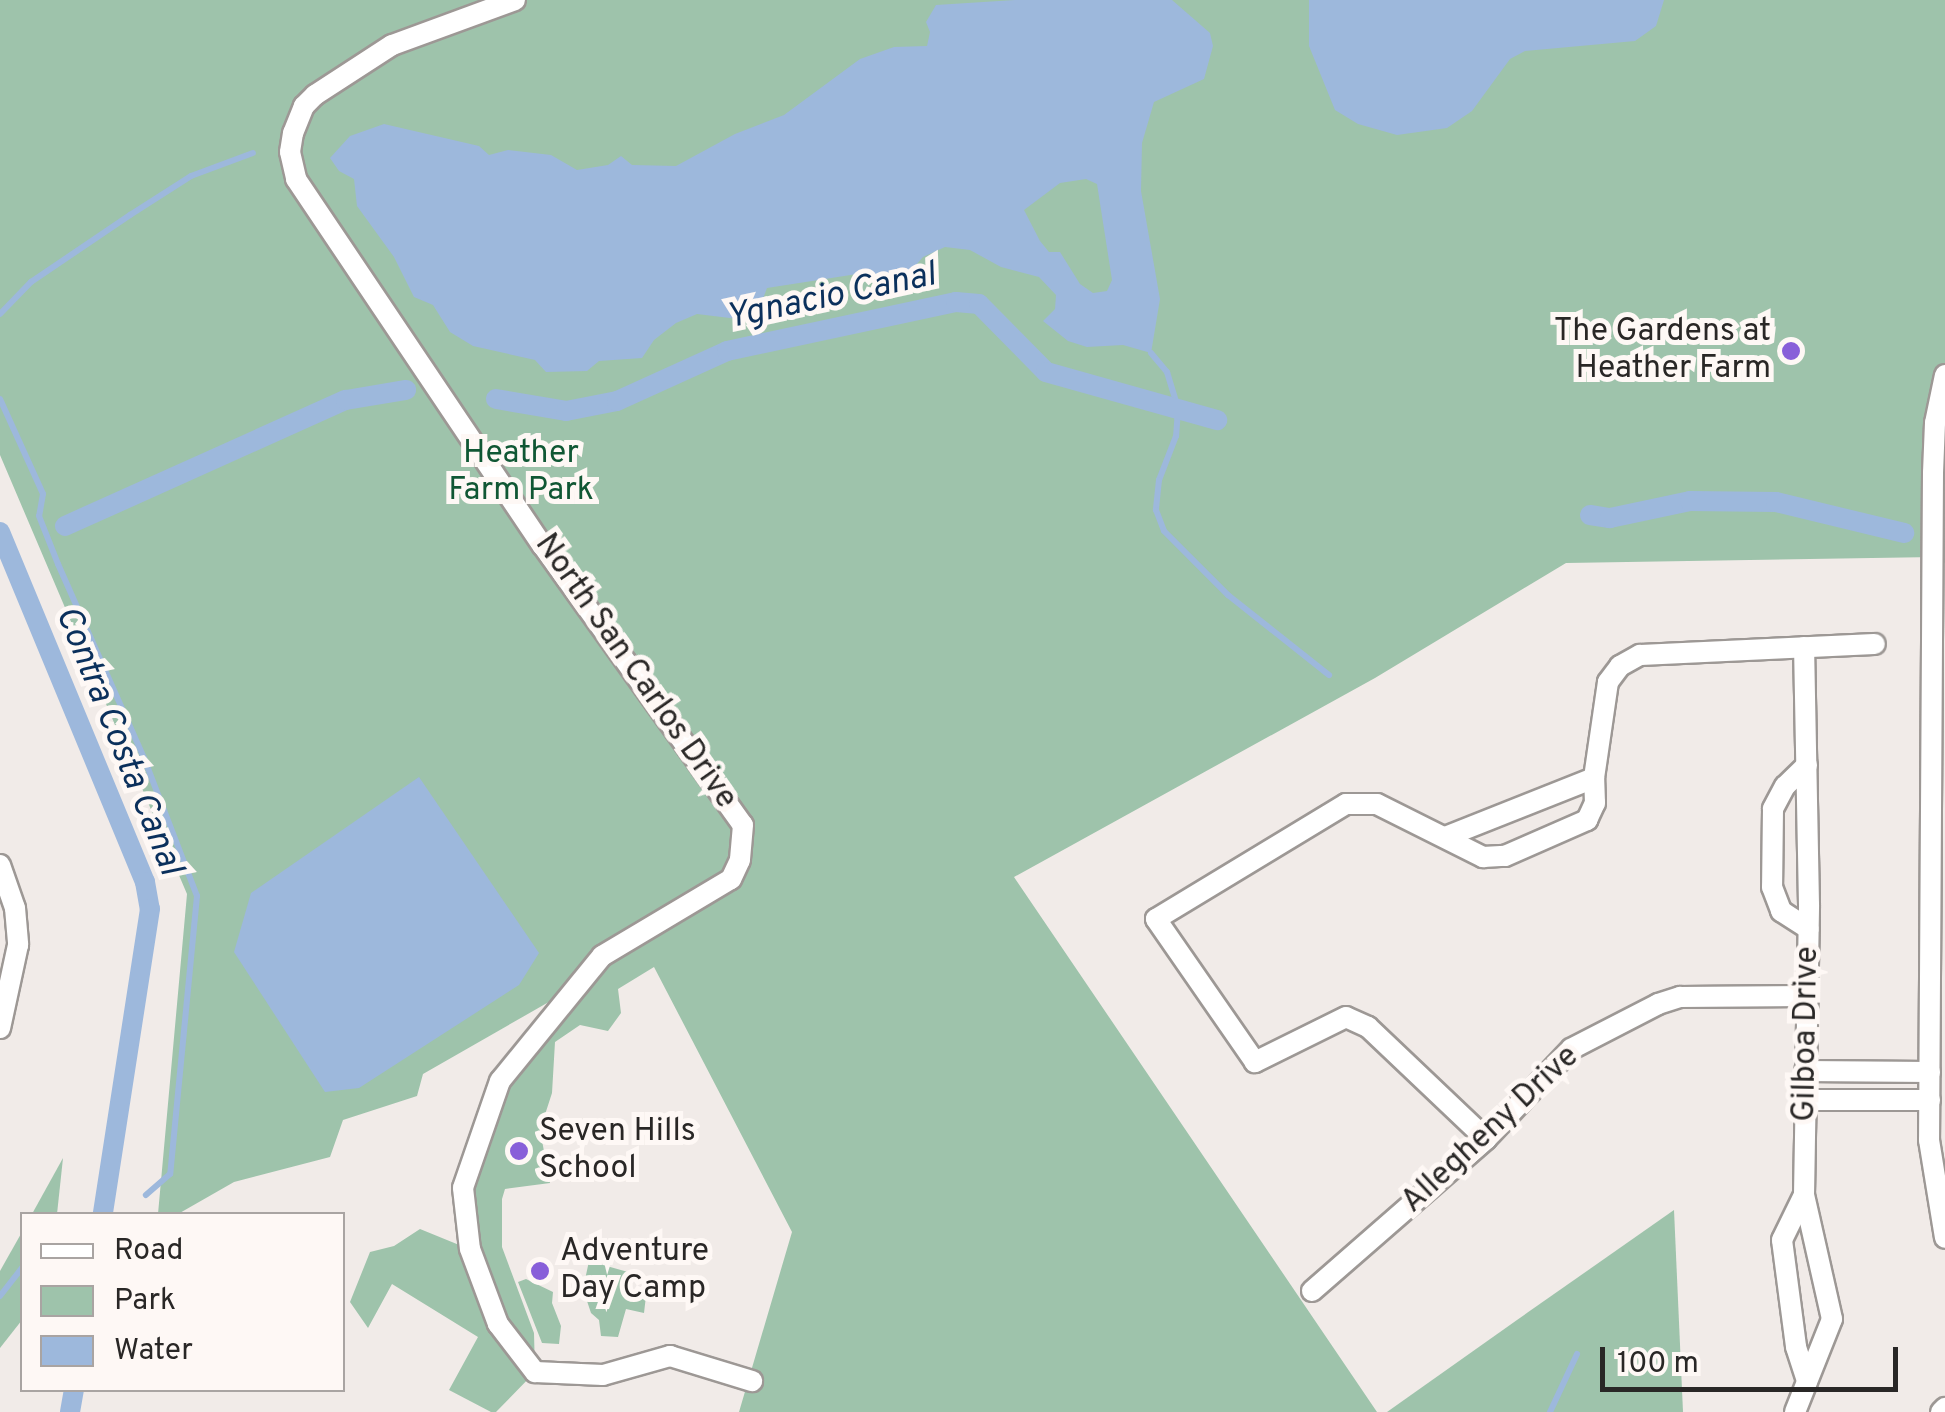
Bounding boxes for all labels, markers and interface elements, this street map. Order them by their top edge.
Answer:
water label: Ygnacio Canal [723,254,939,340]
place label: The Gardens at Heather Farm [1554,314,1771,389]
marker: The Gardens at Heather Farm [1780,340,1802,362]
park label: Heather Farm Park [448,436,594,511]
street label: North San Carlos Drive [526,527,744,817]
water label: Contra Costa Canal [45,600,191,882]
street label: Gilboa Drive [1786,946,1828,1122]
street label: Allegheny Drive [1394,1038,1588,1222]
place label: Seven Hills School [539,1114,696,1189]
marker: Seven Hills School [508,1140,530,1162]
legend [20,1212,345,1392]
text: Road [114,1233,183,1270]
place label: Adventure Day Camp [560,1234,709,1309]
marker: Adventure Day Camp [529,1260,551,1282]
text: Park [114,1283,176,1320]
scale bar [1605,1327,1902,1389]
text: Water [114,1333,193,1370]
text: 100 m [1617,1346,1699,1383]

